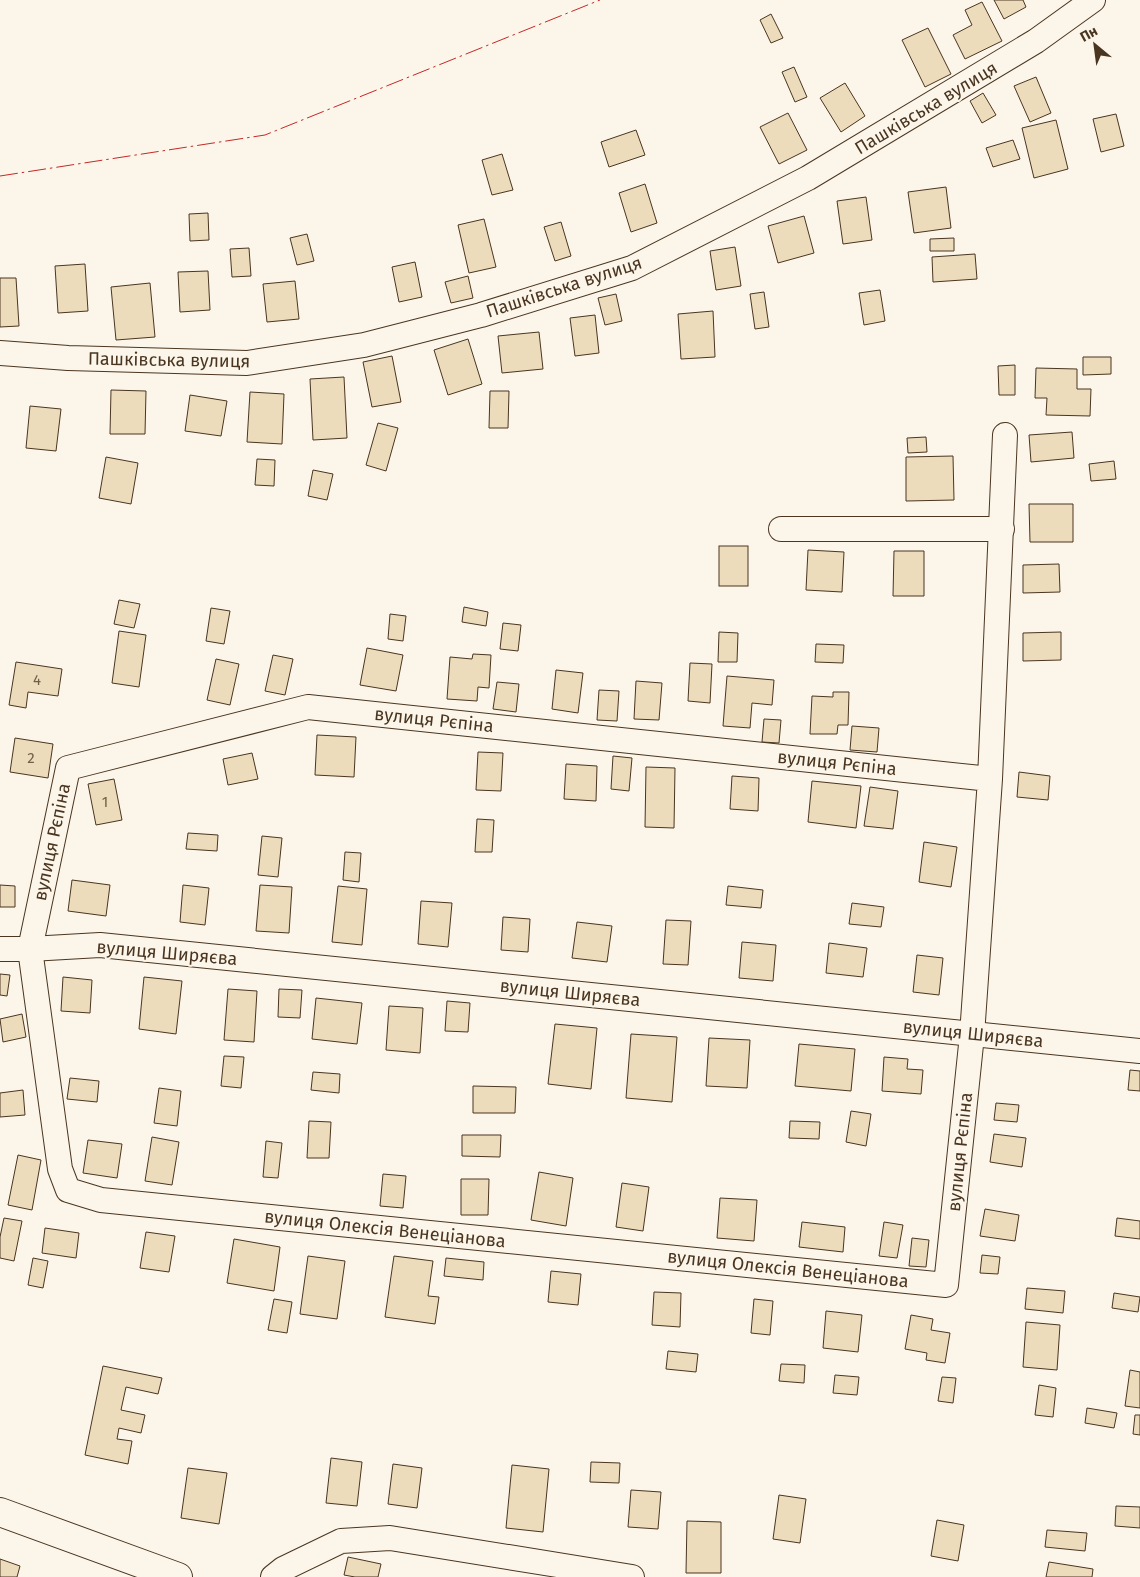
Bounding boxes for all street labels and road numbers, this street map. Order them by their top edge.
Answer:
street label: Пашківська вулиця [851,57,1001,159]
street label: Пашківська вулиця [483,251,645,323]
street label: Пашківська вулиця [88,348,250,372]
street label: вулиця Рєпіна [373,703,495,737]
street label: вулиця Рєпіна [776,746,898,780]
street label: вулиця Рєпіна [29,781,75,903]
street label: вулиця Ширяєва [96,936,238,970]
street label: вулиця Ширяєва [499,975,641,1011]
street label: вулиця Ширяєва [902,1016,1044,1052]
street label: вулиця Рєпіна [943,1091,977,1213]
street label: вулиця Олексія Венеціанова [263,1205,507,1253]
street label: вулиця Олексія Венеціанова [666,1245,910,1293]

